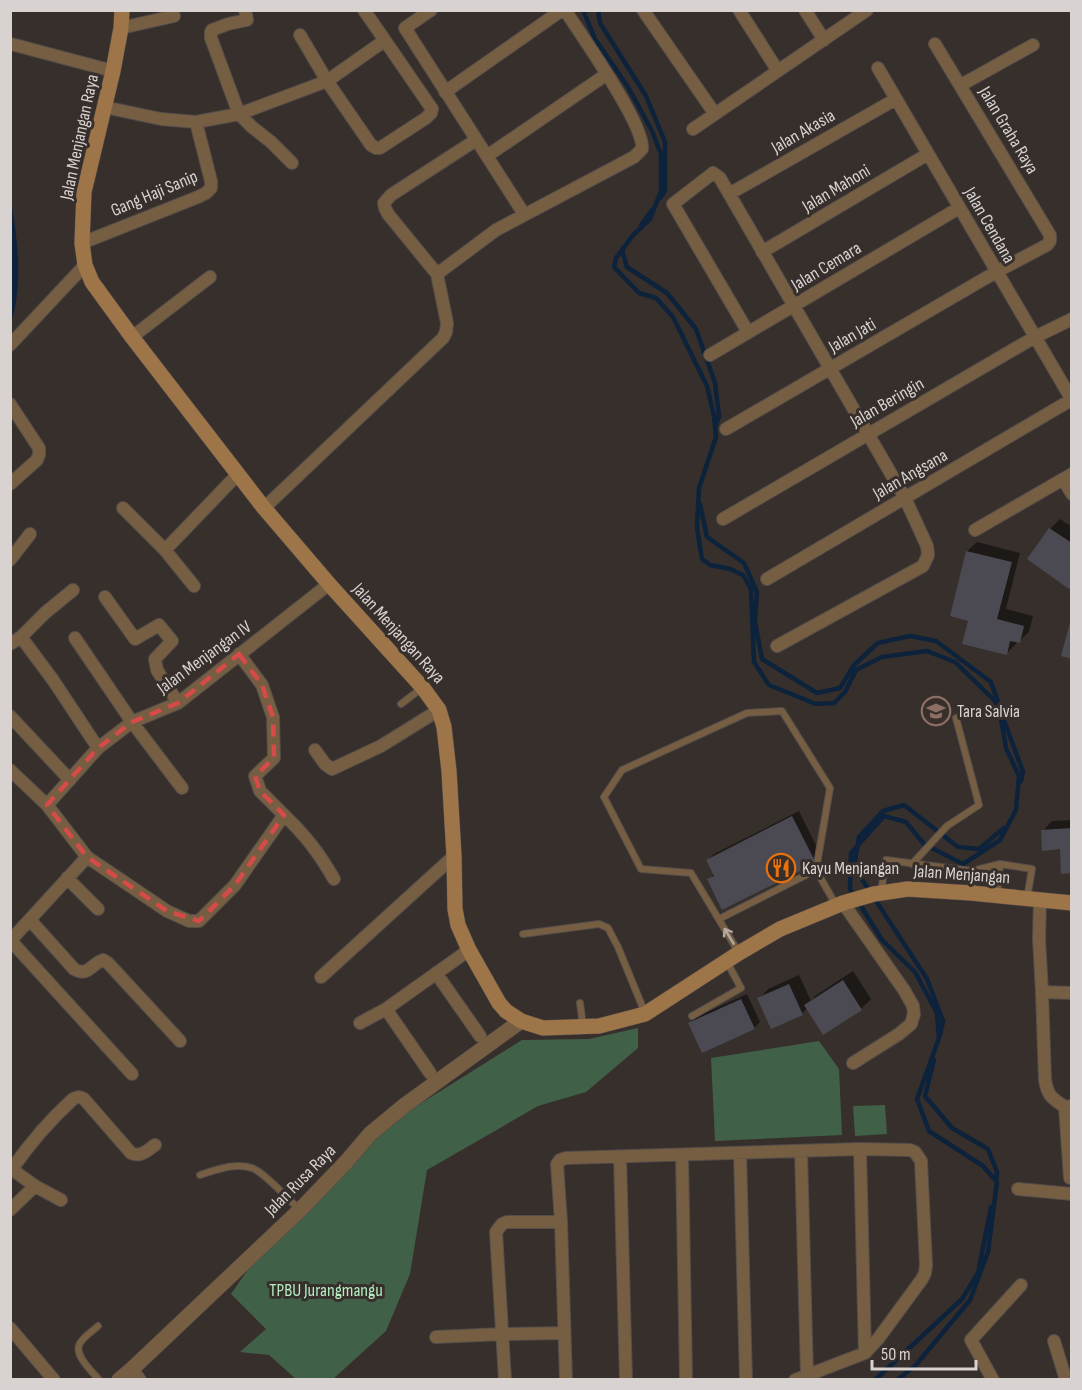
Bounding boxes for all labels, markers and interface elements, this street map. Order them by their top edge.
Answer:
street label: Jalan Menjangan Raya [56,72,103,203]
street label: Jalan Graha Raya [974,82,1043,178]
street label: Jalan Akasia [767,105,839,159]
street label: Jalan Mahoni [798,160,874,217]
street label: Gang Haji Sanip [108,166,201,221]
street label: Jalan Cendana [959,183,1020,267]
street label: Jalan Cemara [787,237,865,296]
street label: Jalan Jati [824,314,880,358]
street label: Jalan Beringin [846,373,928,432]
street label: Jalan Angsana [868,445,951,505]
street label: Jalan Menjangan Raya [347,578,449,688]
street label: Jalan Menjangan IV [152,616,255,699]
school or university icon: Tara Salvia [920,695,952,727]
place label: Tara Salvia [957,701,1020,722]
restaurant icon: Kayu Menjangan [765,852,797,884]
place label: Kayu Menjangan [802,858,899,879]
street label: Jalan Menjangan [912,861,1011,888]
one-way arrow [723,928,735,945]
street label: Jalan Rusa Raya [260,1140,340,1221]
park label: TPBU Jurangmangu [269,1280,383,1301]
scale bar [872,1333,976,1371]
text: 50 m [881,1344,911,1365]

